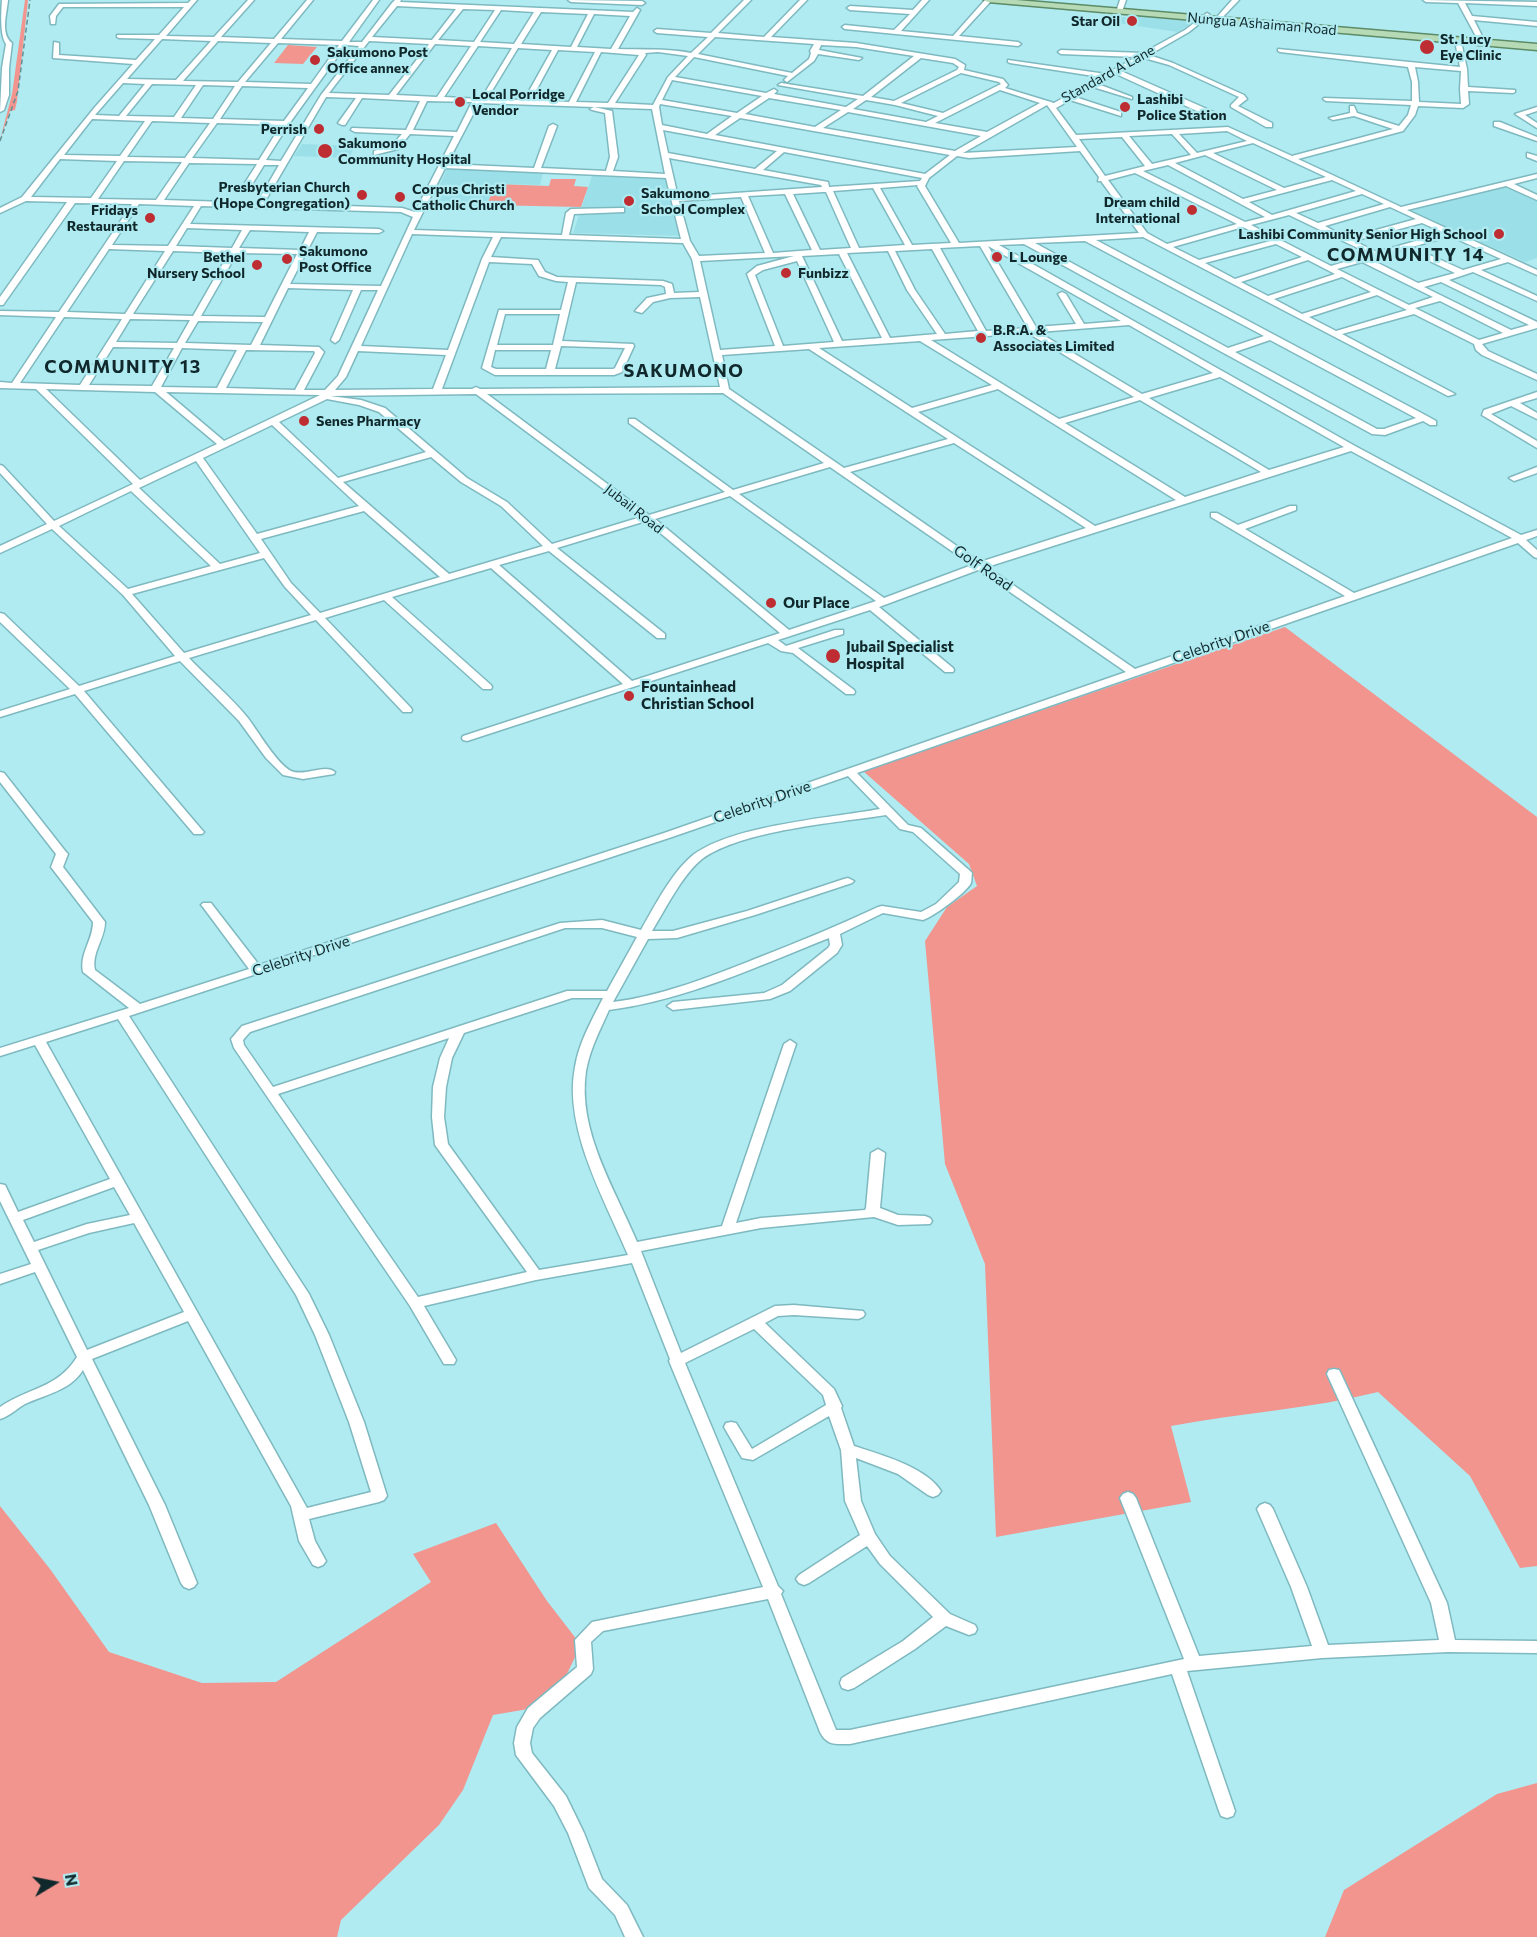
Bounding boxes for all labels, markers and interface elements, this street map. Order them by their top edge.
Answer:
street label: Nungua Ashaiman Road [1187,9,1337,39]
place label: Star Oil [1071,13,1120,29]
marker: Star Oil [1125,14,1139,28]
place label: St. Lucy Eye Clinic [1440,31,1502,63]
marker: St. Lucy Eye Clinic [1418,38,1436,56]
street label: Standard A Lane [1059,42,1157,106]
place label: Sakumono Post Office annex [327,44,428,76]
marker: Sakumono Post Office annex [308,53,322,67]
place label: Local Porridge Vendor [472,86,565,118]
place label: Lashibi Police Station [1137,91,1227,124]
marker: Local Porridge Vendor [453,95,467,109]
marker: Lashibi Police Station [1118,100,1132,114]
place label: Perrish [261,121,307,137]
marker: Perrish [312,122,326,136]
place label: Sakumono Community Hospital [338,135,471,168]
marker: Sakumono Community Hospital [316,142,334,160]
place label: Presbyterian Church (Hope Congregation) [213,179,350,212]
place label: Corpus Christi Catholic Church [412,181,515,214]
place label: Sakumono School Complex [641,185,745,218]
marker: Presbyterian Church (Hope Congregation) [355,188,369,202]
marker: Corpus Christi Catholic Church [393,190,407,204]
marker: Sakumono School Complex [622,194,636,208]
place label: Dream child International [1096,194,1180,226]
place label: Fridays Restaurant [67,202,138,234]
marker: Dream child International [1185,203,1199,217]
marker: Fridays Restaurant [143,211,157,225]
place label: Lashibi Community Senior High School [1238,226,1487,242]
marker: Lashibi Community Senior High School [1492,227,1506,241]
place label: Sakumono Post Office [299,243,372,276]
district label: COMMUNITY 14 [1327,244,1485,266]
place label: Bethel Nursery School [147,249,245,282]
place label: L Lounge [1009,249,1067,265]
marker: L Lounge [990,250,1004,264]
marker: Sakumono Post Office [280,252,294,266]
marker: Bethel Nursery School [250,258,264,272]
place label: Funbizz [798,265,849,281]
marker: Funbizz [779,266,793,280]
place label: B.R.A. & Associates Limited [993,322,1114,354]
marker: B.R.A. & Associates Limited [974,331,988,345]
district label: COMMUNITY 13 [44,356,202,378]
district label: SAKUMONO [623,360,745,382]
place label: Senes Pharmacy [316,413,421,429]
marker: Senes Pharmacy [297,414,311,428]
street label: Jubail Road [601,481,667,537]
street label: Golf Road [950,541,1016,595]
place label: Our Place [783,594,850,612]
marker: Our Place [764,596,778,610]
street label: Celebrity Drive [1170,617,1272,667]
place label: Jubail Specialist Hospital [846,638,954,673]
marker: Jubail Specialist Hospital [824,647,842,665]
place label: Fountainhead Christian School [641,678,754,713]
marker: Fountainhead Christian School [622,689,636,703]
street label: Celebrity Drive [711,777,813,827]
street label: Celebrity Drive [250,932,352,980]
north arrow [24,1853,84,1913]
text: N [62,1872,83,1887]

